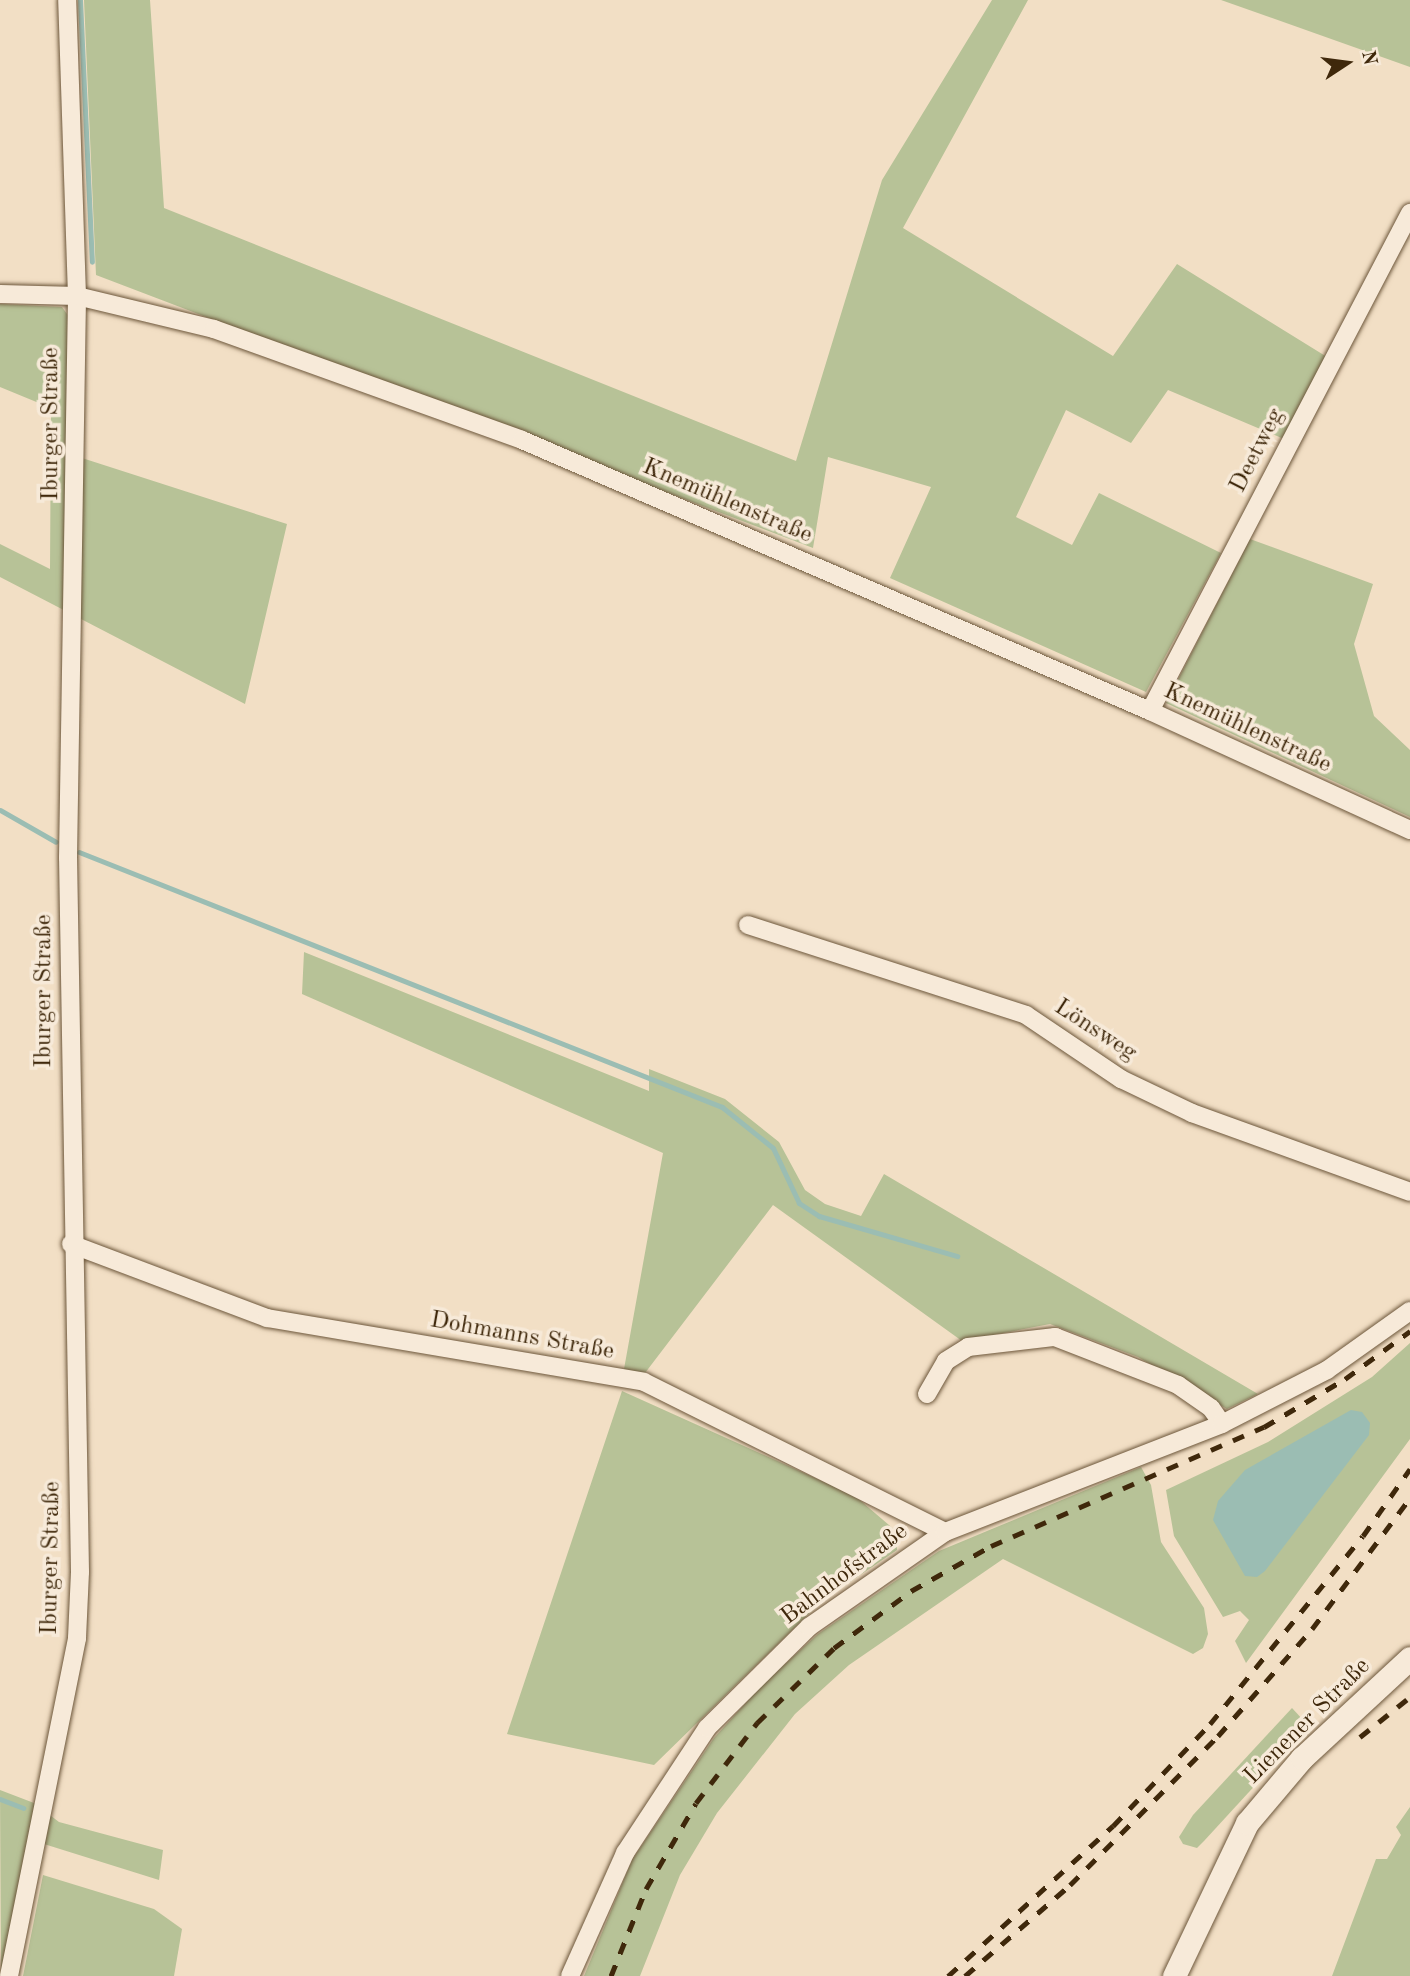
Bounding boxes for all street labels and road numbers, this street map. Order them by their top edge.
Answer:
street label: Iburger Straße [38,347,66,501]
street label: Deetweg [1225,404,1291,498]
street label: Knemühlenstraße [638,453,816,551]
street label: Knemühlenstraße [1159,678,1335,780]
street label: Iburger Straße [31,914,59,1068]
street label: Lönsweg [1048,994,1142,1068]
street label: Dohmanns Straße [428,1307,616,1367]
street label: Iburger Straße [36,1481,68,1635]
street label: Bahnhofstraße [776,1518,914,1632]
street label: Lienener Straße [1239,1653,1377,1791]

